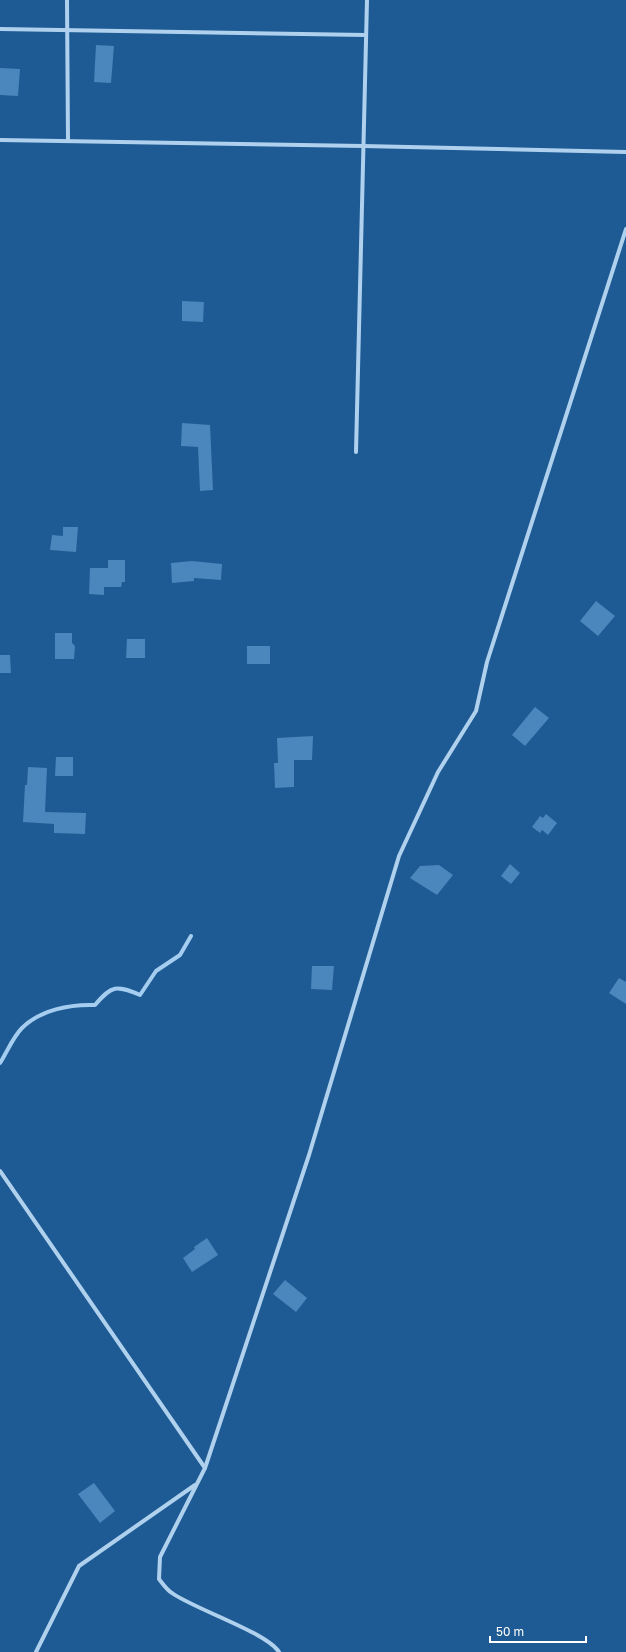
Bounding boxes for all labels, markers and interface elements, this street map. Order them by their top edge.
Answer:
scale bar [490,1618,586,1644]
text: 50 m [496,1624,524,1639]

